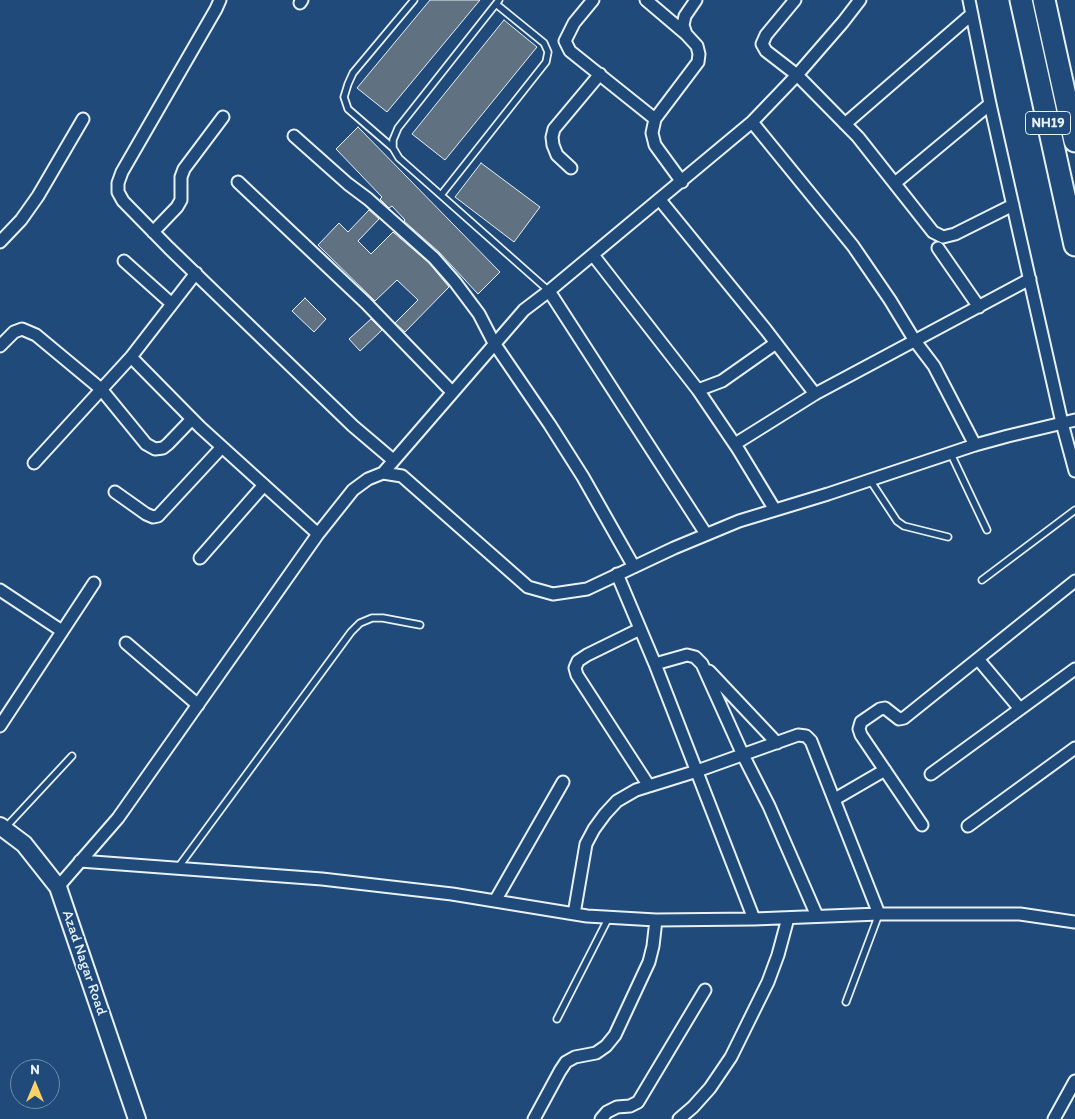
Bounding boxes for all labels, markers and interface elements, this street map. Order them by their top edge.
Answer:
road number: NH19 [1026,112,1070,134]
street label: Azad Nagar Road [58,908,110,1018]
north arrow [10,1059,60,1109]
text: N [30,1061,40,1078]

